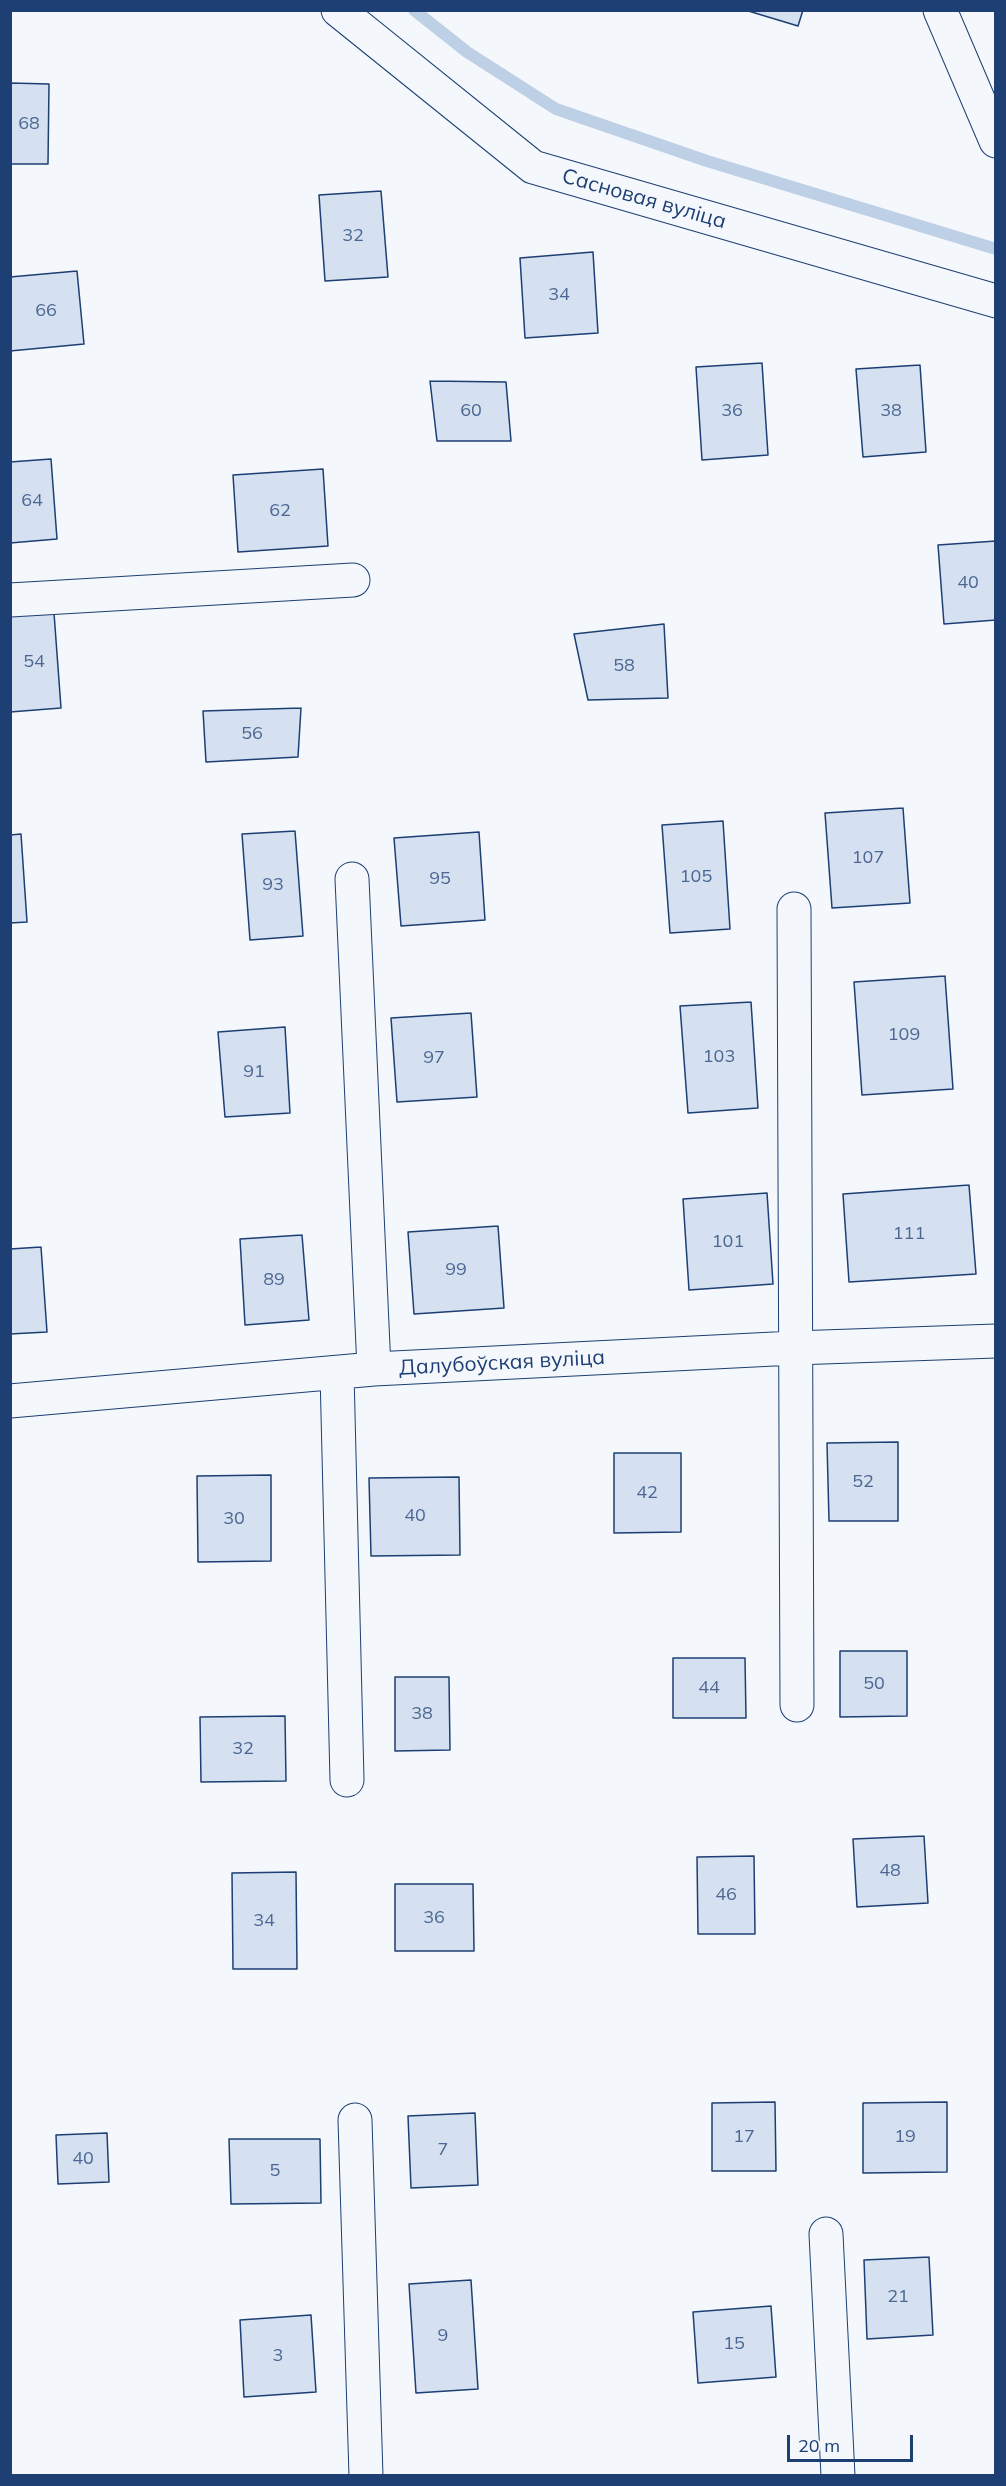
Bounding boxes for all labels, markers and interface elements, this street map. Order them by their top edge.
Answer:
house number: 68 [18,113,40,135]
street label: Сасновая вуліца [559,164,729,234]
house number: 32 [342,225,364,247]
house number: 34 [548,284,570,306]
house number: 66 [35,300,57,322]
house number: 60 [460,400,482,422]
house number: 36 [721,400,743,422]
house number: 38 [880,400,902,422]
house number: 64 [21,490,43,512]
house number: 62 [269,500,291,522]
house number: 40 [957,572,979,594]
house number: 54 [23,651,45,673]
house number: 58 [613,655,635,677]
house number: 56 [241,723,263,745]
house number: 107 [852,847,884,869]
house number: 105 [680,866,712,888]
house number: 95 [429,868,451,890]
house number: 93 [262,874,284,896]
house number: 109 [888,1024,920,1046]
house number: 103 [703,1046,735,1068]
house number: 97 [423,1047,445,1069]
house number: 91 [243,1061,265,1083]
house number: 111 [893,1223,925,1245]
house number: 101 [712,1231,744,1253]
house number: 99 [445,1259,467,1281]
house number: 89 [263,1269,285,1291]
street label: Далубоўская вуліца [398,1345,606,1381]
house number: 52 [852,1471,874,1493]
house number: 42 [636,1482,658,1504]
house number: 40 [404,1505,426,1527]
house number: 30 [223,1508,245,1530]
house number: 50 [863,1673,885,1695]
house number: 44 [698,1677,720,1699]
house number: 38 [411,1703,433,1725]
house number: 32 [232,1738,254,1760]
house number: 48 [879,1860,901,1882]
house number: 46 [715,1884,737,1906]
house number: 36 [423,1907,445,1929]
house number: 34 [253,1910,275,1932]
house number: 17 [733,2126,755,2148]
house number: 19 [894,2126,916,2148]
house number: 7 [438,2139,448,2161]
house number: 40 [72,2148,94,2170]
house number: 5 [270,2160,280,2182]
house number: 21 [887,2286,909,2308]
house number: 9 [438,2325,448,2347]
house number: 15 [723,2333,745,2355]
house number: 3 [273,2345,283,2367]
scale bar [790,2423,916,2461]
text: 20 m [798,2434,840,2457]

